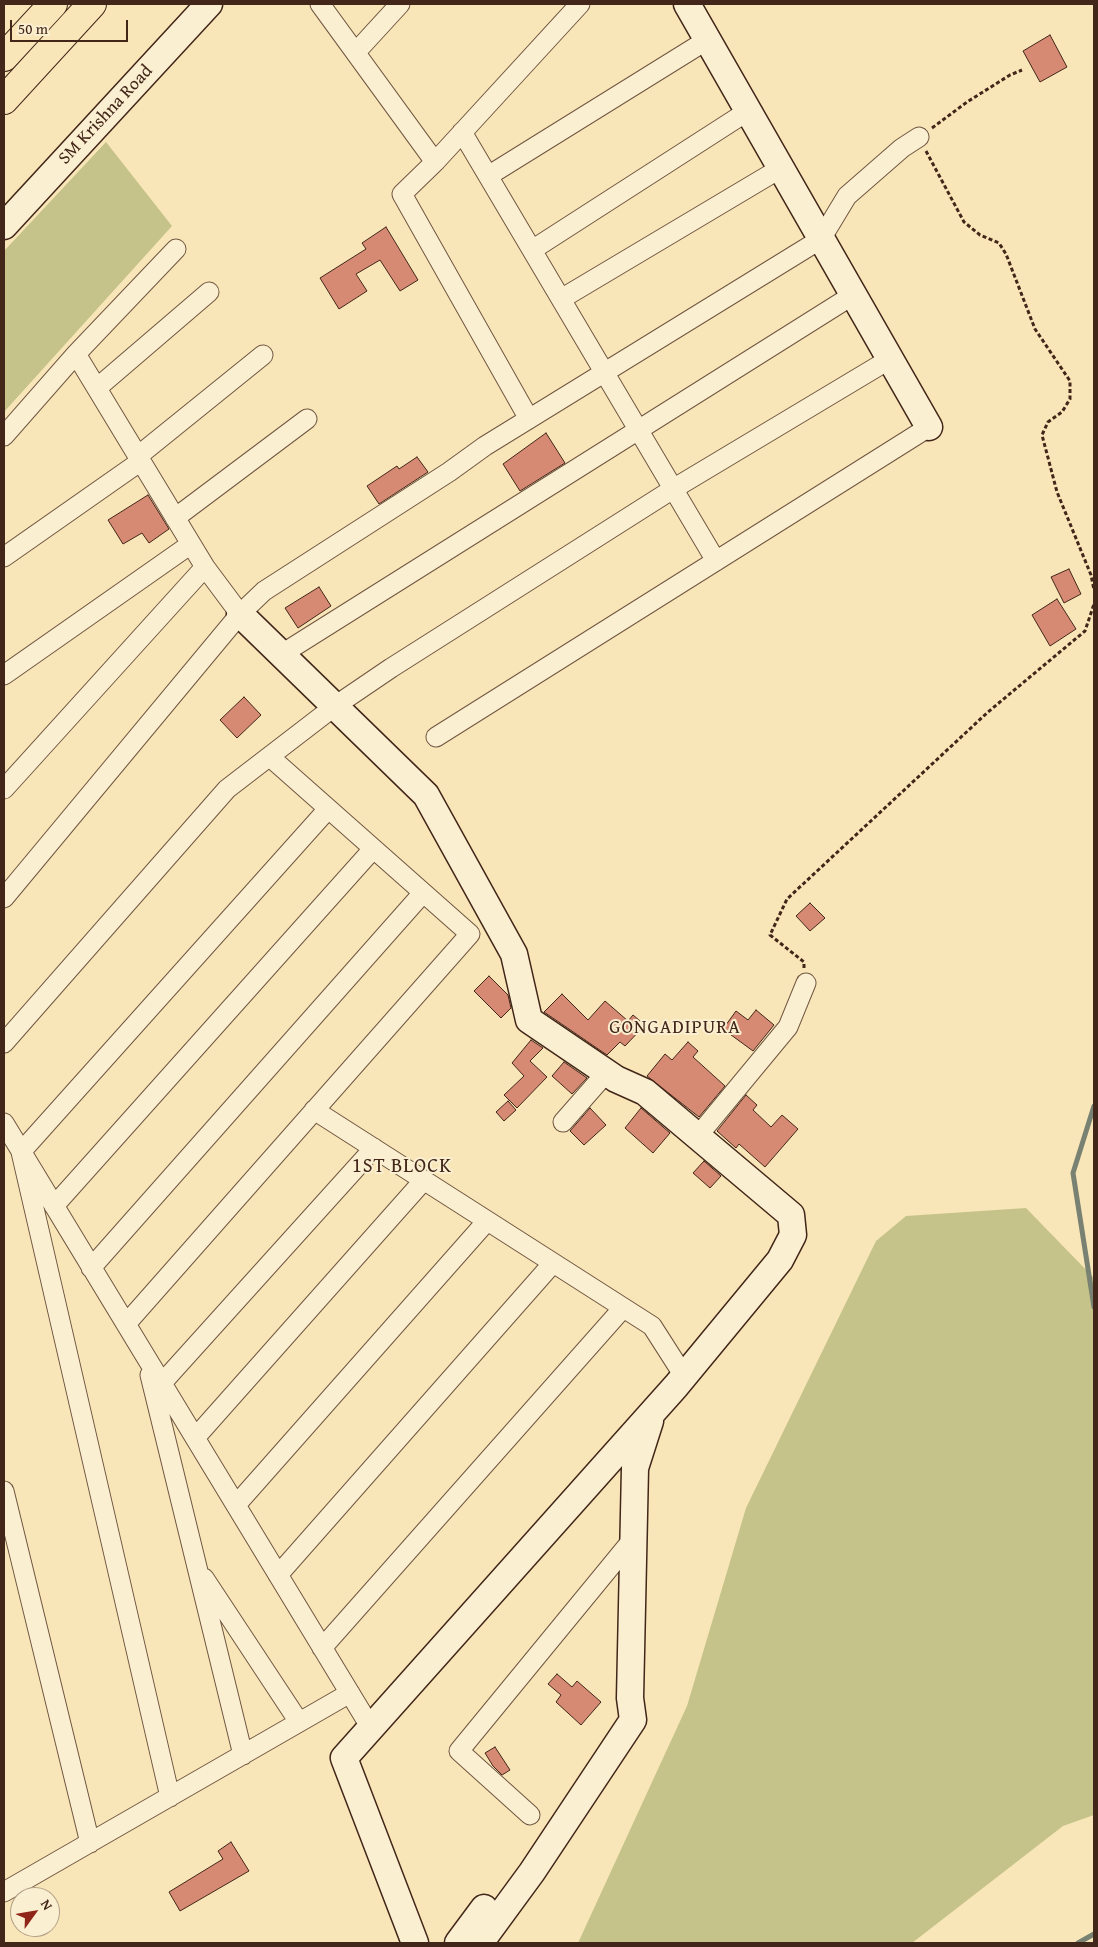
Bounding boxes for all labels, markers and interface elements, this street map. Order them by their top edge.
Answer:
scale bar [12,10,130,42]
text: 50 m [18,18,48,39]
street label: SM Krishna Road [54,61,158,169]
district label: GONGADIPURA [608,1017,742,1039]
district label: 1ST BLOCK [351,1155,453,1179]
north arrow [10,1887,60,1937]
text: N [36,1895,58,1914]

